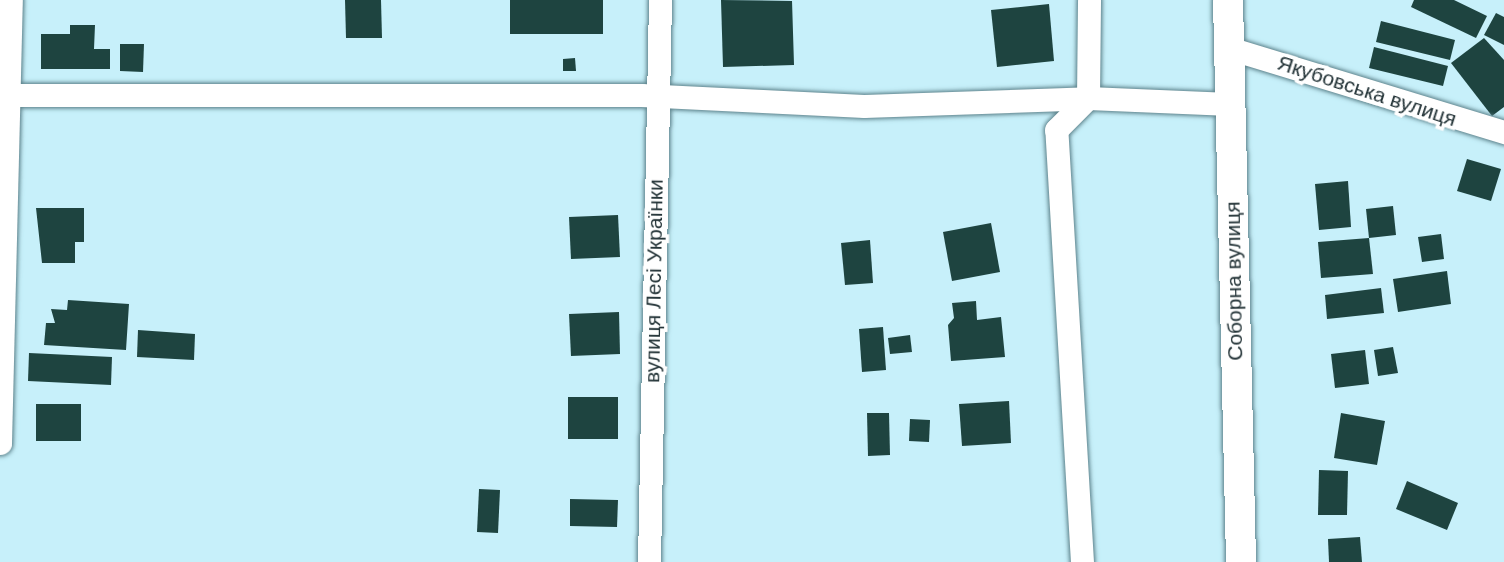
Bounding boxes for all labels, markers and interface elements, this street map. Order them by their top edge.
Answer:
street label: Якубовська вулиця [1274,50,1460,132]
street label: вулиця Лесі Українки [640,179,668,383]
street label: Соборна вулиця [1220,201,1248,361]

